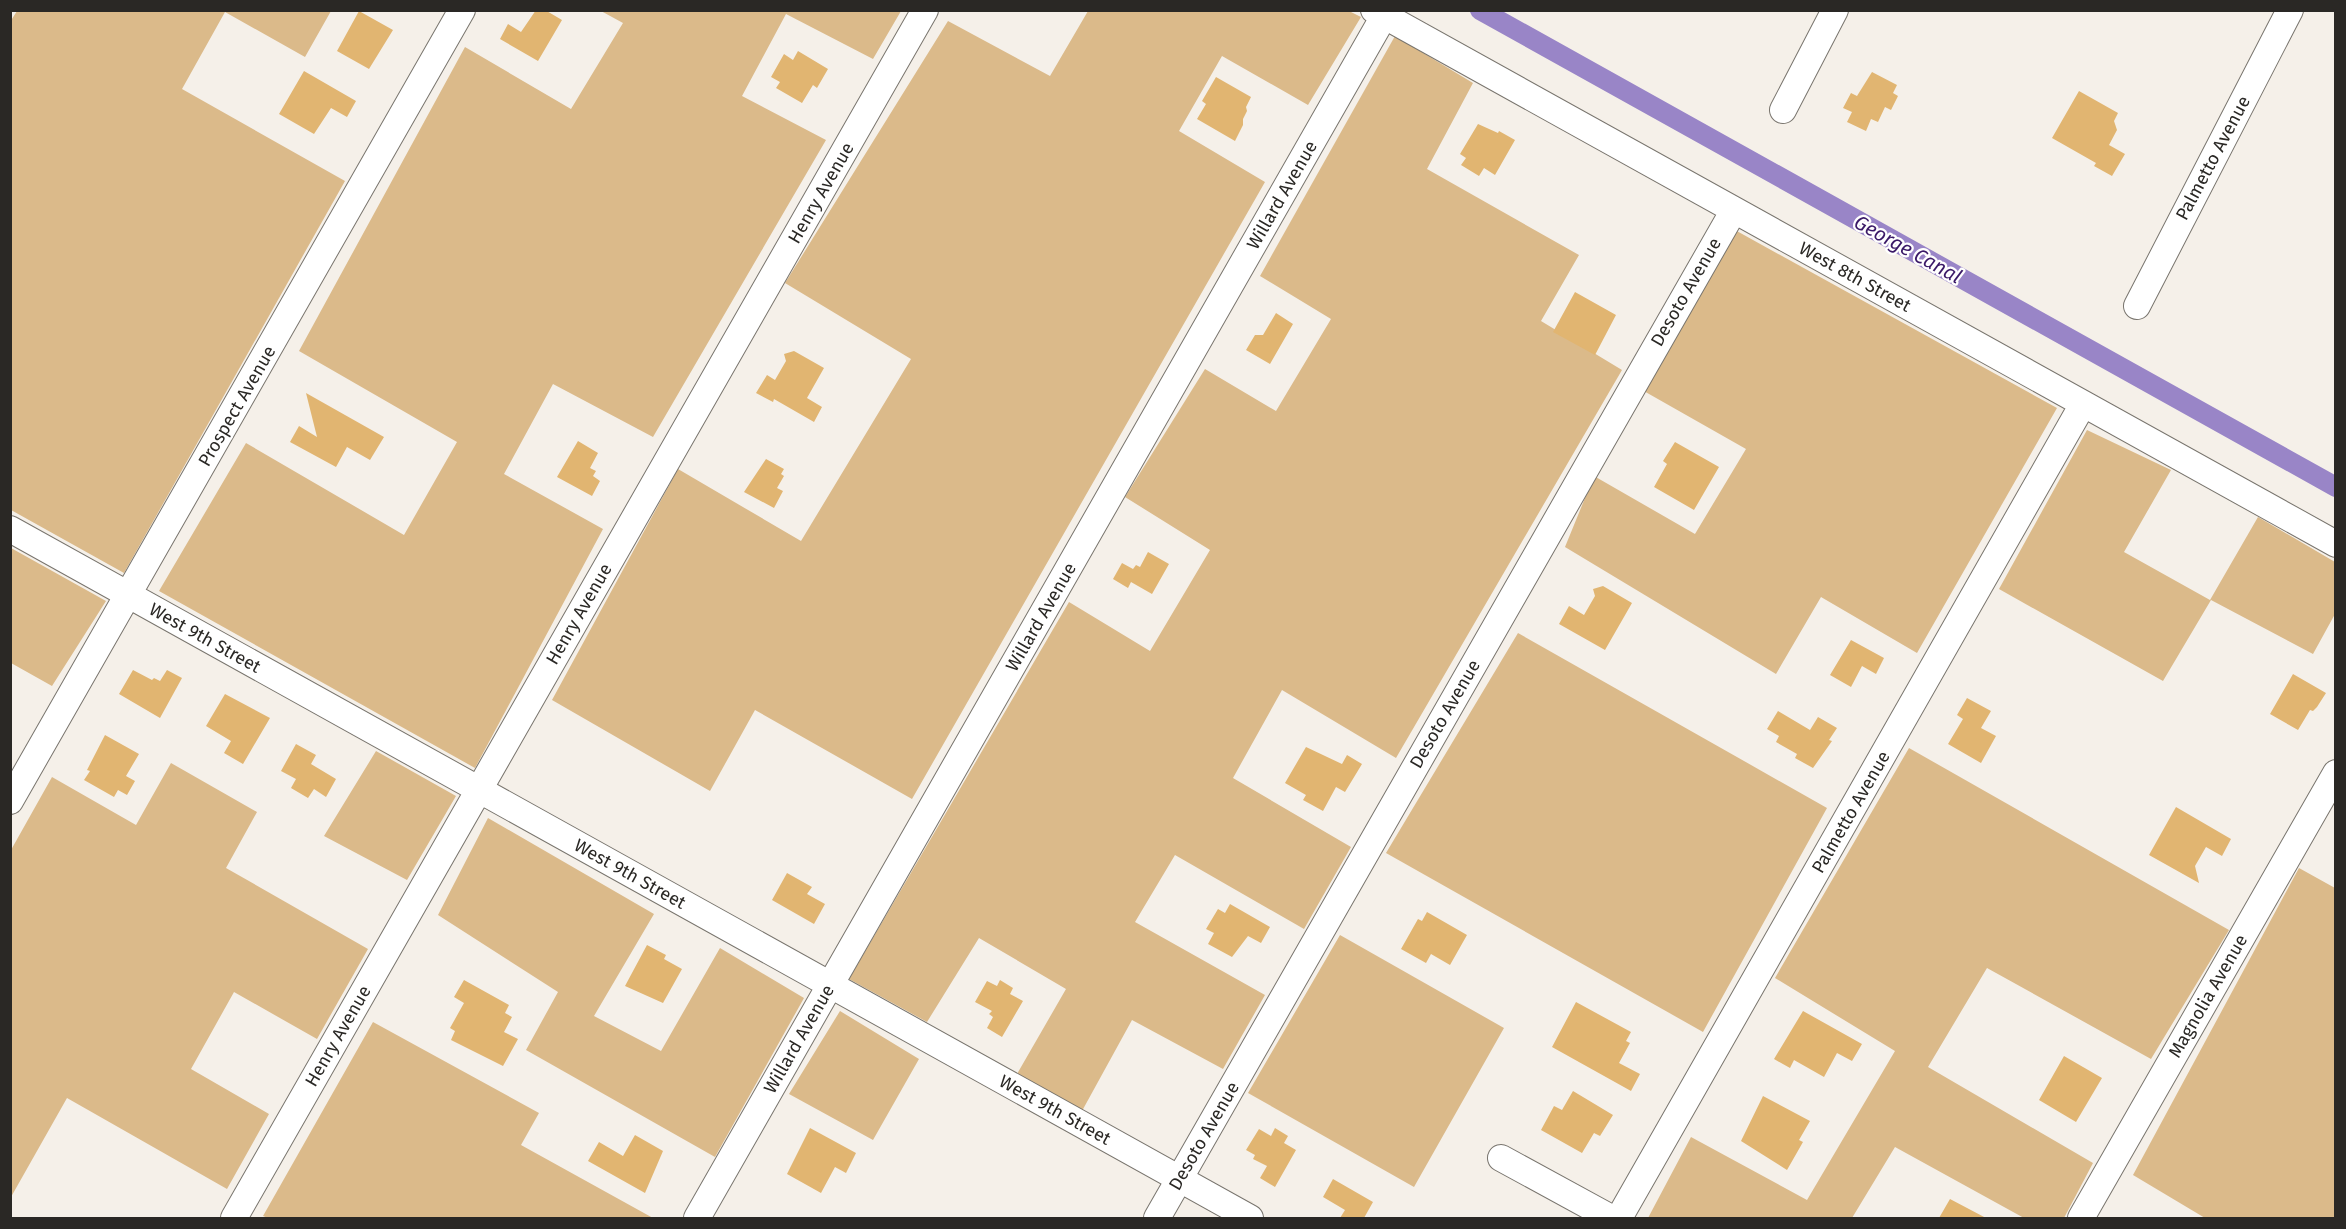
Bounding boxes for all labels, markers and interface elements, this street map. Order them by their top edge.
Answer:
street label: Palmetto Avenue [2171,92,2255,224]
street label: Willard Avenue [1242,137,1322,253]
street label: Henry Avenue [783,139,859,247]
water label: George Canal [1850,210,1966,288]
street label: Desoto Avenue [1646,234,1726,350]
street label: West 8th Street [1795,237,1915,317]
street label: Prospect Avenue [194,342,280,470]
street label: Willard Avenue [1001,559,1081,675]
street label: Henry Avenue [541,560,617,668]
street label: West 9th Street [145,598,265,678]
street label: Desoto Avenue [1405,656,1485,772]
street label: Palmetto Avenue [1807,747,1895,877]
street label: West 9th Street [570,834,690,914]
street label: Magnolia Avenue [2164,930,2252,1062]
street label: Willard Avenue [759,981,839,1097]
street label: Henry Avenue [300,982,376,1090]
street label: West 9th Street [995,1070,1115,1150]
street label: Desoto Avenue [1164,1078,1244,1194]

